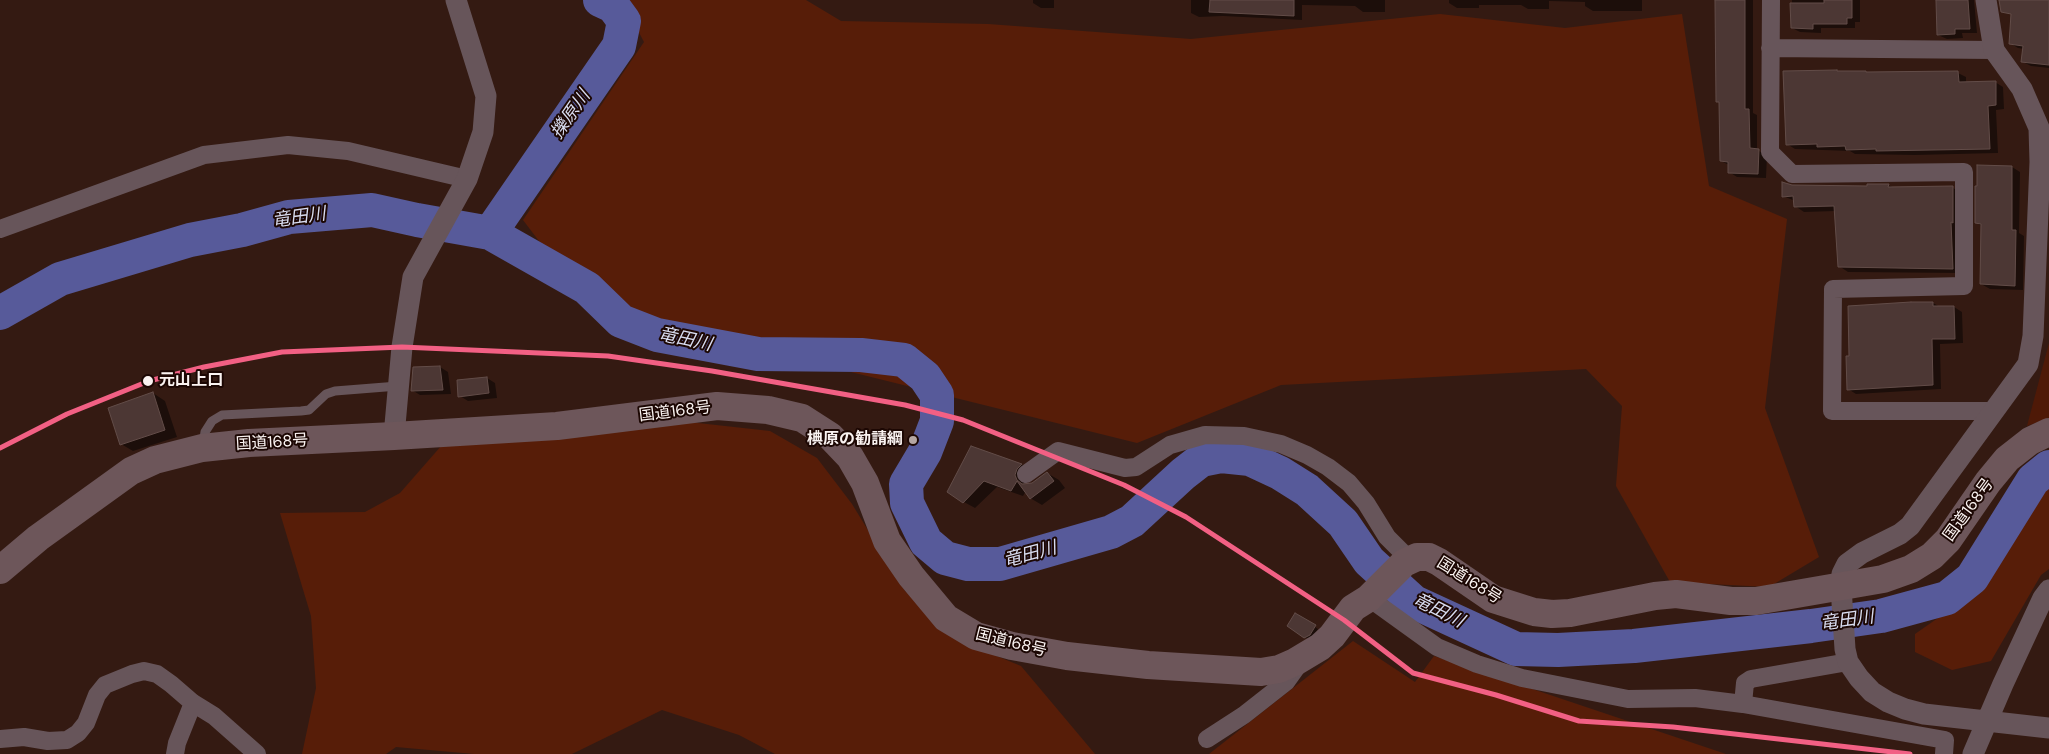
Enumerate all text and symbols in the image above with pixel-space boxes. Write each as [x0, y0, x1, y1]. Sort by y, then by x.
water label: 擽原川 [547, 87, 595, 143]
water label: 竜田川 [271, 204, 327, 232]
water label: 竜田川 [656, 324, 714, 356]
place label: 元山上口 [159, 371, 223, 391]
marker: 元山上口 [141, 374, 155, 388]
street label: 国道168号 [638, 398, 712, 426]
place label: 椣原の勧請綱 [807, 430, 903, 450]
street label: 国道168号 [235, 432, 309, 454]
marker: 椣原の勧請綱 [907, 434, 919, 446]
street label: 国道168号 [1940, 475, 1998, 545]
water label: 竜田川 [1001, 538, 1059, 572]
street label: 国道168号 [1433, 554, 1505, 608]
water label: 竜田川 [1409, 589, 1467, 633]
water label: 竜田川 [1819, 607, 1875, 635]
street label: 国道168号 [973, 625, 1049, 661]

